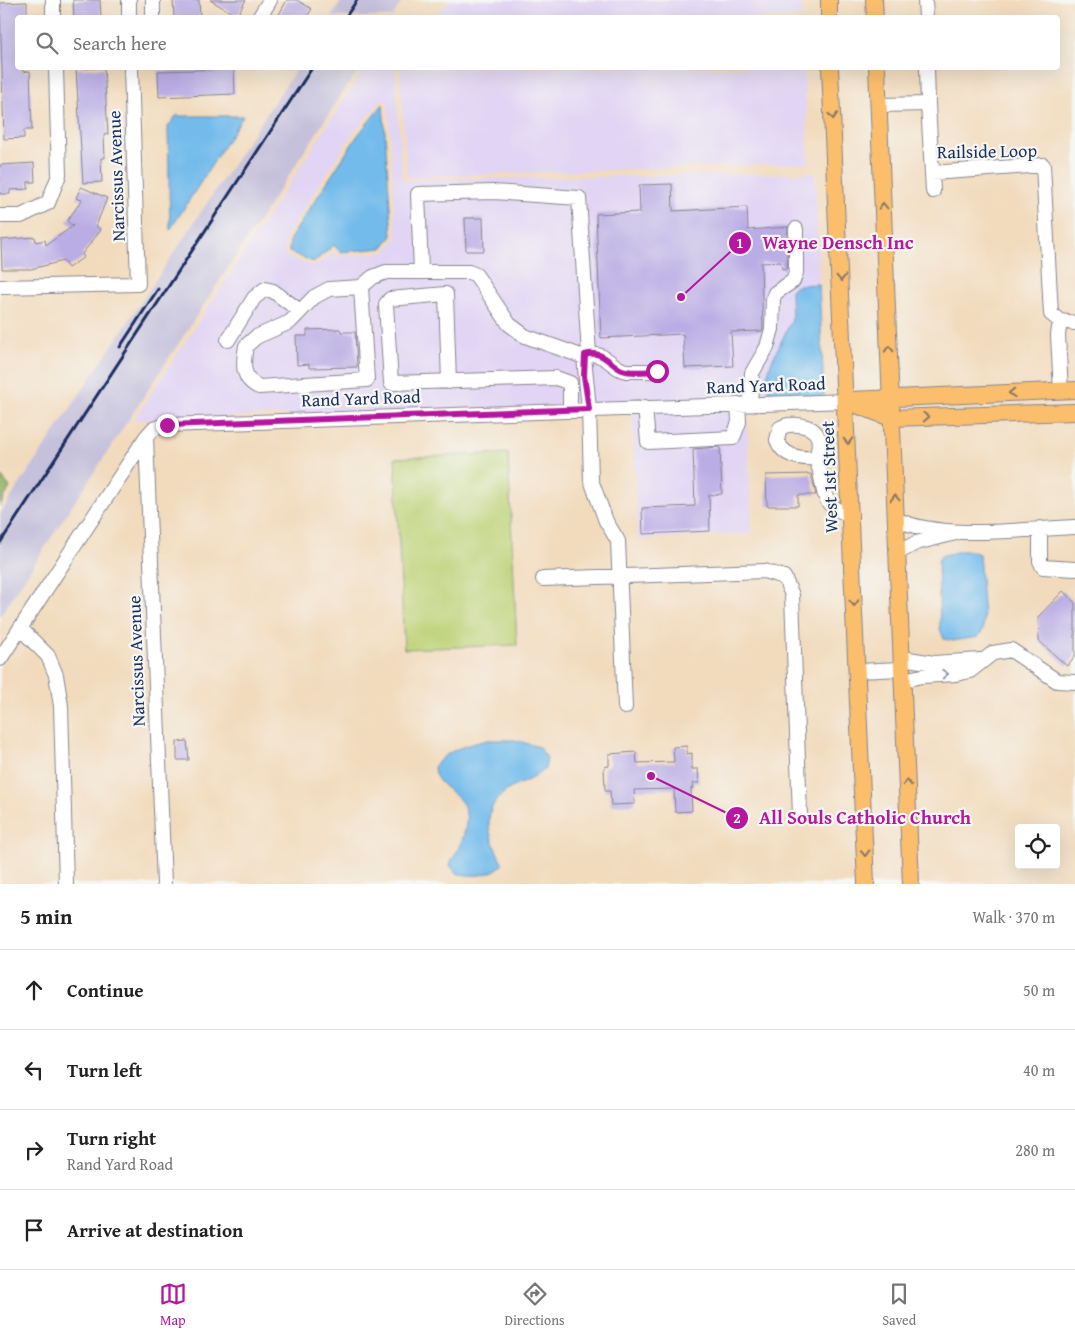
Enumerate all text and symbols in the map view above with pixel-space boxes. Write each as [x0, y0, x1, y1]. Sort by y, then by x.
search box [15, 15, 1060, 70]
icon: search [33, 29, 61, 57]
text: Search here [73, 29, 167, 57]
street label: Narcissus Avenue [100, 110, 132, 242]
one-way arrow [827, 112, 838, 120]
street label: Railside Loop [937, 137, 1038, 165]
one-way arrow [878, 202, 888, 210]
callout: Wayne Densch Inc [728, 226, 924, 260]
text: Wayne Densch Inc [762, 228, 914, 256]
text: 1 [736, 232, 744, 253]
one-way arrow [835, 275, 846, 283]
one-way arrow [883, 345, 894, 353]
route start [646, 360, 669, 383]
street label: Rand Yard Road [706, 369, 826, 401]
street label: Rand Yard Road [301, 382, 421, 414]
one-way arrow [1008, 388, 1016, 398]
one-way arrow [923, 412, 931, 422]
route end [156, 414, 179, 437]
street label: West 1st Street [814, 420, 844, 534]
one-way arrow [842, 437, 853, 445]
one-way arrow [889, 494, 900, 502]
street label: Narcissus Avenue [120, 595, 152, 727]
one-way arrow [849, 599, 860, 607]
one-way arrow [941, 669, 949, 680]
one-way arrow [902, 779, 912, 786]
callout: All Souls Catholic Church [724, 801, 981, 835]
text: All Souls Catholic Church [759, 803, 972, 831]
text: 2 [733, 807, 741, 828]
map controls [1015, 824, 1060, 869]
button: locate [1015, 824, 1060, 869]
one-way arrow [860, 850, 870, 857]
text: 5 min [20, 901, 72, 932]
text: Walk · 370 m [972, 905, 1055, 929]
icon: ahead [20, 976, 48, 1004]
text: Continue [67, 976, 144, 1004]
text: 50 m [1023, 978, 1055, 1002]
icon: left [20, 1056, 48, 1084]
text: Turn left [67, 1056, 142, 1084]
text: 40 m [1023, 1058, 1055, 1082]
text: Turn right [67, 1124, 156, 1152]
icon: right [20, 1136, 48, 1164]
text: 280 m [1015, 1138, 1055, 1162]
text: Rand Yard Road [67, 1152, 173, 1176]
icon: arrive [20, 1216, 48, 1244]
text: Arrive at destination [67, 1216, 243, 1244]
tab: Map [159, 1280, 187, 1330]
tab: Directions [504, 1280, 565, 1330]
tab: Saved [882, 1280, 916, 1330]

